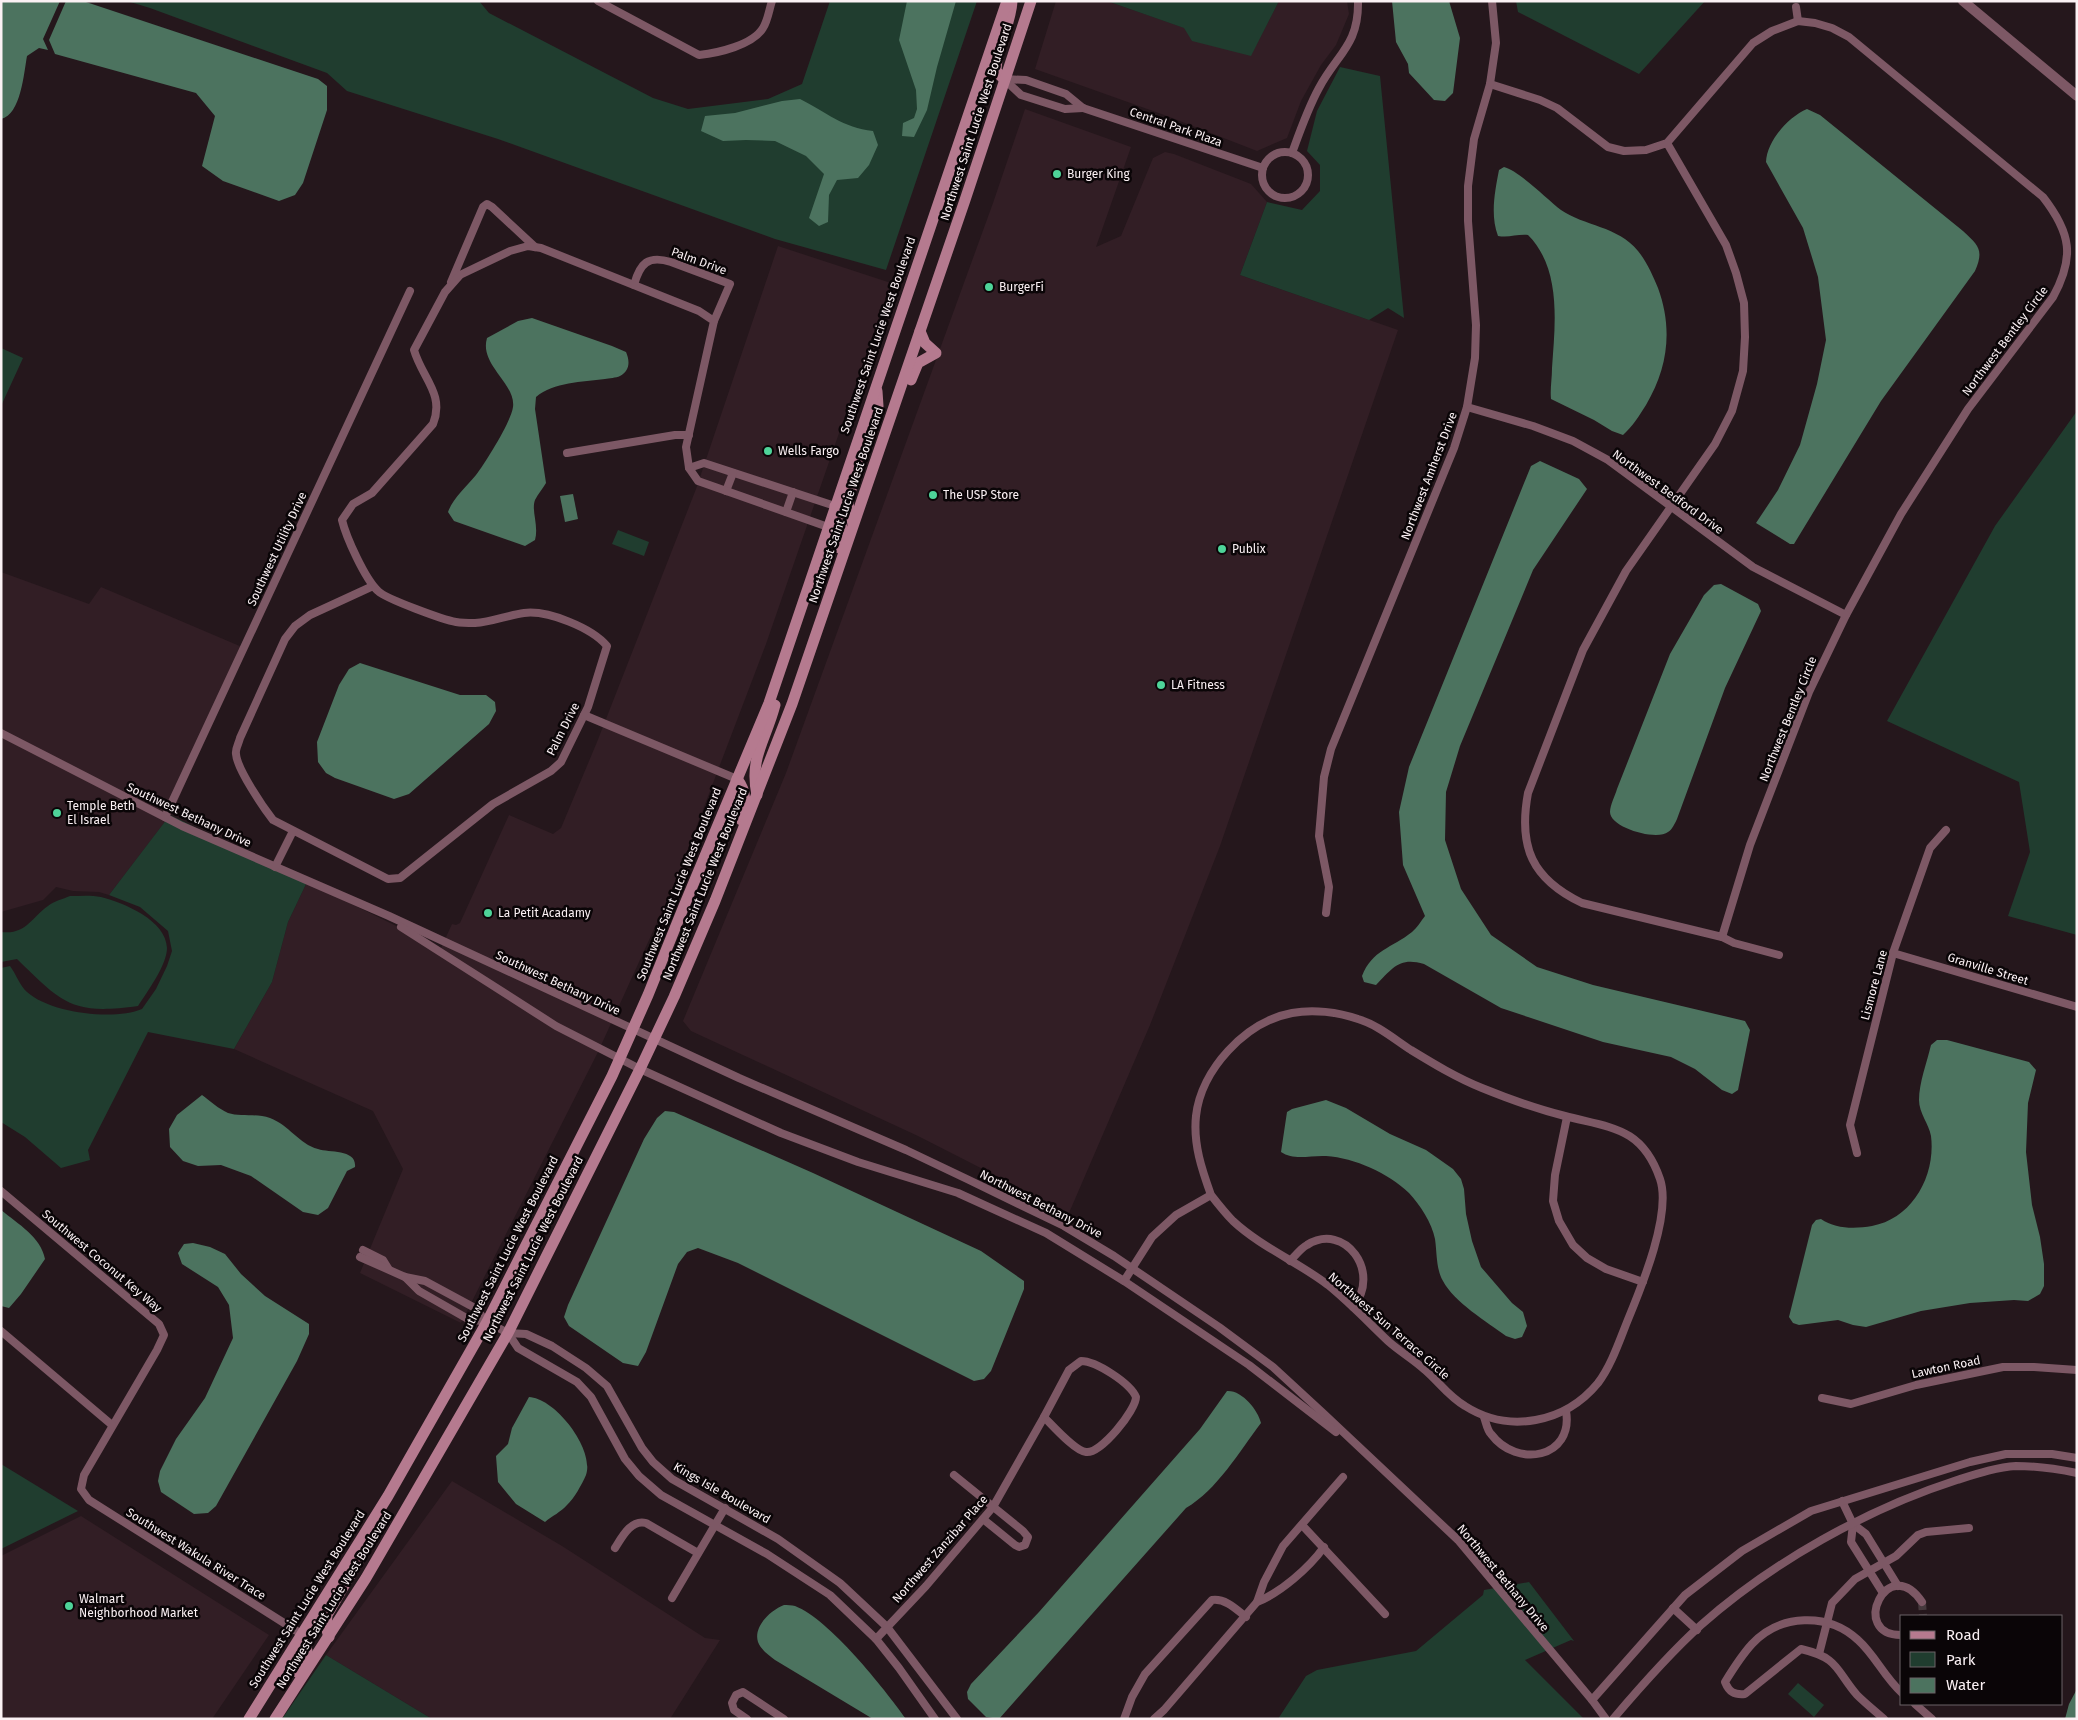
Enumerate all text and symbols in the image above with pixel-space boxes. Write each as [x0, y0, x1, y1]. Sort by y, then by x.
street label: Northwest Saint Lucie West Boulevard [937, 22, 1015, 222]
street label: Central Park Plaza [1128, 105, 1224, 149]
place label: Burger King [1067, 167, 1131, 181]
marker: Burger King [1051, 168, 1063, 180]
street label: Southwest Saint Lucie West Boulevard [838, 235, 918, 435]
street label: Palm Drive [669, 245, 729, 277]
place label: BurgerFi [999, 280, 1044, 294]
marker: BurgerFi [983, 281, 995, 293]
street label: Northwest Bentley Circle [1959, 283, 2051, 399]
street label: Northwest Saint Lucie West Boulevard [806, 405, 886, 605]
street label: Northwest Amherst Drive [1398, 410, 1460, 542]
place label: Wells Fargo [778, 444, 839, 458]
marker: Wells Fargo [762, 445, 774, 457]
street label: Northwest Bedford Drive [1610, 447, 1726, 537]
place label: The USP Store [943, 488, 1019, 502]
marker: The USP Store [927, 489, 939, 501]
street label: Southwest Utility Drive [244, 490, 310, 608]
place label: Publix [1232, 542, 1266, 556]
marker: Publix [1216, 543, 1228, 555]
street label: Northwest Bentley Circle [1756, 654, 1820, 784]
place label: LA Fitness [1171, 678, 1225, 692]
marker: LA Fitness [1155, 679, 1167, 691]
street label: Palm Drive [544, 700, 582, 758]
street label: Southwest Bethany Drive [124, 780, 254, 850]
street label: Southwest Saint Lucie West Boulevard [634, 785, 724, 983]
street label: Northwest Saint Lucie West Boulevard [660, 786, 750, 982]
place label: Temple Beth El Israel [67, 799, 135, 827]
marker: Temple Beth El Israel [51, 807, 63, 819]
place label: La Petit Acadamy [498, 906, 591, 920]
marker: La Petit Acadamy [482, 907, 494, 919]
street label: Southwest Bethany Drive [493, 948, 623, 1018]
street label: Lismore Lane [1858, 948, 1890, 1022]
street label: Granville Street [1946, 950, 2031, 988]
street label: Southwest Saint Lucie West Boulevard [455, 1154, 561, 1344]
street label: Northwest Saint Lucie West Boulevard [480, 1154, 586, 1344]
street label: Northwest Bethany Drive [978, 1167, 1104, 1241]
street label: Southwest Coconut Key Way [39, 1207, 165, 1315]
street label: Northwest Sun Terrace Circle [1326, 1270, 1452, 1382]
street label: Lawton Road [1910, 1353, 1982, 1381]
street label: Kings Isle Boulevard [671, 1460, 773, 1526]
street label: Northwest Zanzibar Place [889, 1492, 991, 1606]
street label: Southwest Wakula River Trace [124, 1505, 268, 1603]
street label: Southwest Saint Lucie West Boulevard [246, 1507, 368, 1691]
street label: Northwest Saint Lucie West Boulevard [273, 1509, 395, 1691]
street label: Northwest Bethany Drive [1454, 1522, 1552, 1634]
place label: Walmart Neighborhood Market [79, 1592, 199, 1620]
marker: Walmart Neighborhood Market [63, 1600, 75, 1612]
legend [1900, 1615, 2063, 1705]
text: Road [1946, 1626, 1981, 1644]
text: Park [1946, 1651, 1976, 1669]
text: Water [1946, 1676, 1985, 1694]

